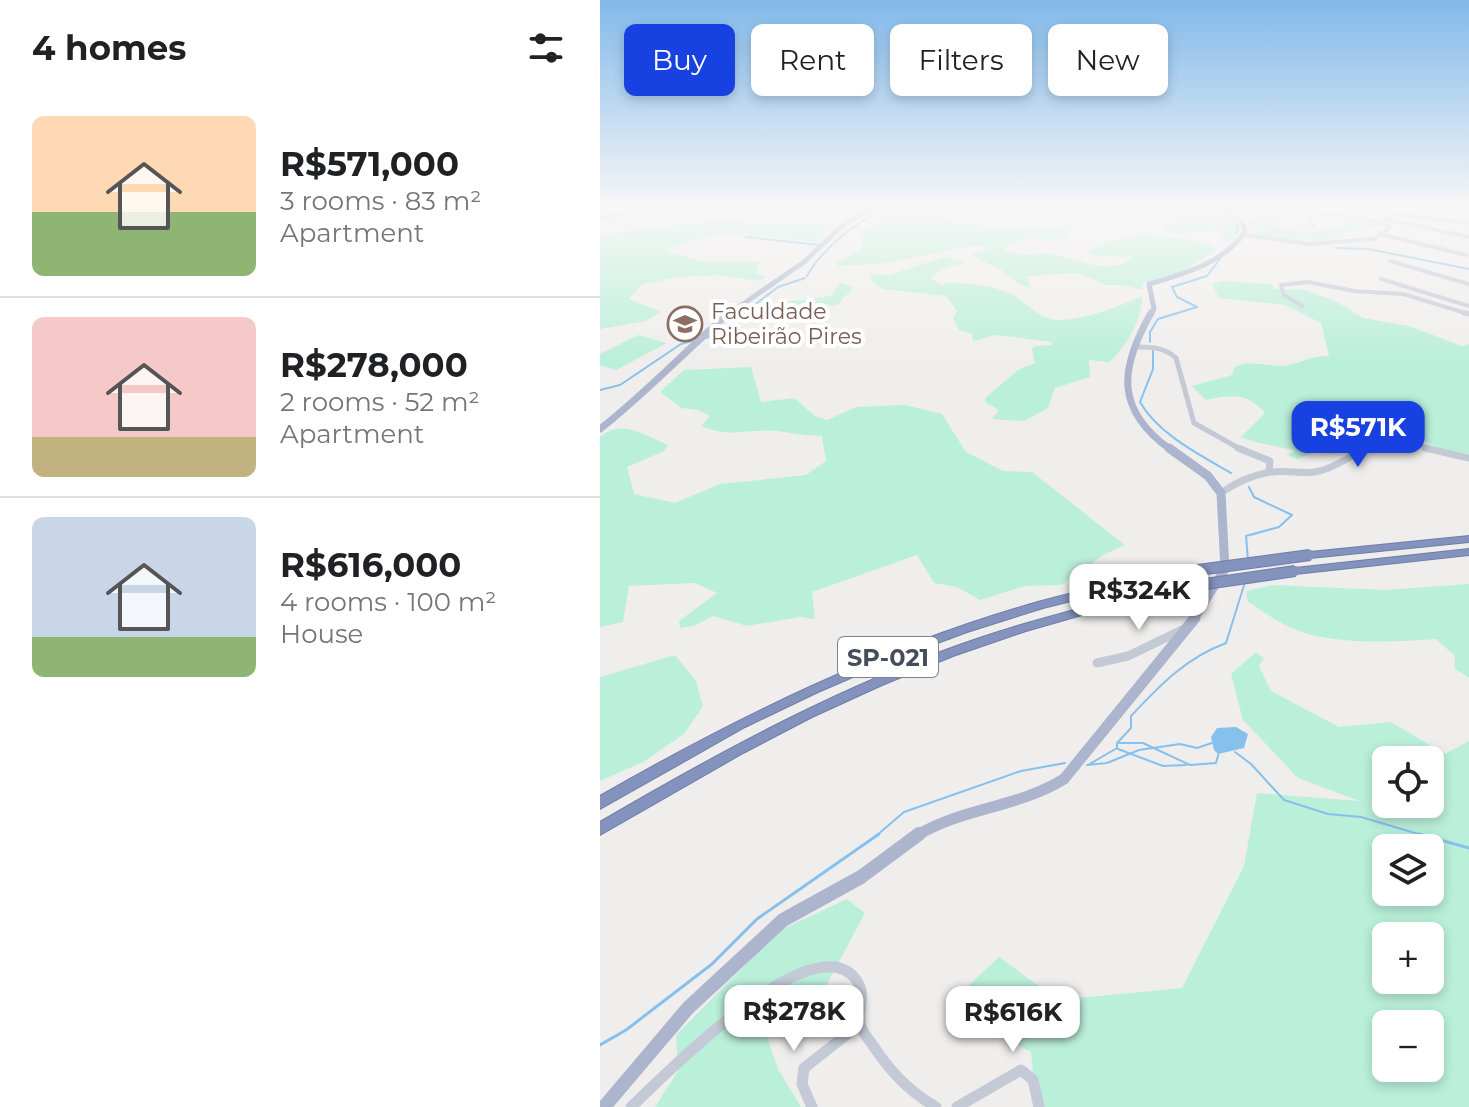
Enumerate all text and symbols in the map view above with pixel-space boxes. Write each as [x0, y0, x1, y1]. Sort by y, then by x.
chip: Buy [624, 24, 735, 96]
chip: Rent [751, 24, 874, 96]
chip: Filters [890, 24, 1032, 96]
chip: New [1048, 24, 1168, 96]
icon: filters [524, 26, 568, 70]
text: 4 homes [32, 27, 186, 69]
text: R$571,000 [280, 143, 459, 185]
icon: home [96, 148, 192, 244]
text: 3 rooms · 83 m² [280, 185, 481, 217]
text: Apartment [280, 217, 424, 249]
place label: Faculdade Ribeirão Pires [711, 298, 862, 350]
school or university icon: Faculdade Ribeirão Pires [666, 305, 704, 343]
text: R$278,000 [280, 344, 468, 386]
icon: home [96, 349, 192, 445]
text: 2 rooms · 52 m² [280, 386, 480, 418]
pin: R$571K [1293, 401, 1423, 469]
text: R$571K [1310, 411, 1406, 443]
text: Apartment [280, 418, 424, 450]
text: R$616,000 [280, 544, 461, 586]
icon: home [96, 549, 192, 645]
pin: R$324K [1074, 564, 1204, 632]
text: R$324K [1087, 574, 1191, 606]
text: 4 rooms · 100 m² [280, 586, 497, 618]
text: House [280, 618, 363, 650]
road number: SP-021 [838, 637, 938, 677]
map controls [1372, 746, 1444, 1082]
button: locate [1372, 746, 1444, 818]
button: layers [1372, 834, 1444, 906]
button: + [1372, 922, 1444, 994]
pin: R$278K [729, 985, 859, 1053]
pin: R$616K [948, 986, 1078, 1054]
text: R$278K [742, 995, 846, 1027]
text: R$616K [964, 996, 1062, 1028]
button: − [1372, 1010, 1444, 1082]

